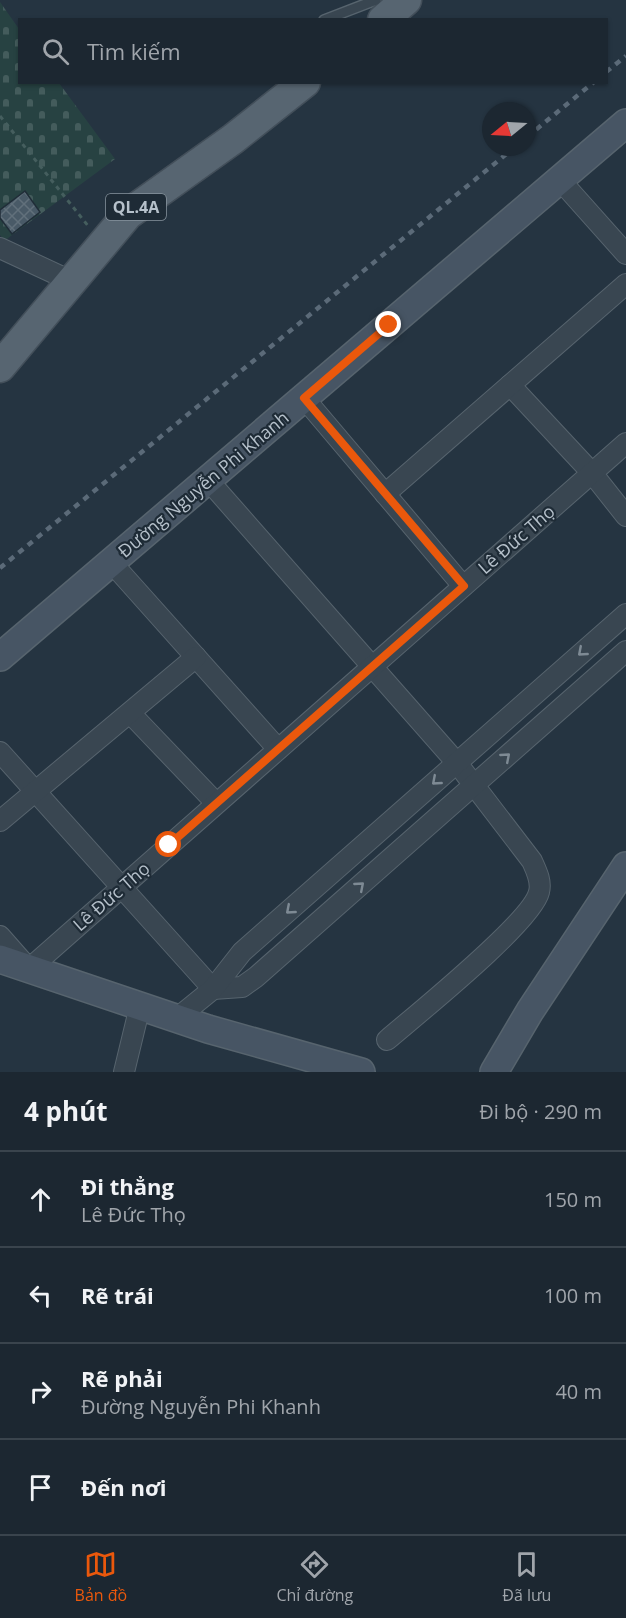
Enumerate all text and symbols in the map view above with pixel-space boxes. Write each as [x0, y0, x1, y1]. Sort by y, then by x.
search box [18, 18, 608, 84]
icon: search [39, 35, 72, 68]
text: Tìm kiếm [87, 36, 181, 66]
north arrow [482, 102, 536, 156]
road number: QL.4A [106, 194, 166, 220]
route end [375, 311, 401, 337]
street label: Đường Nguyễn Phi Khanh [113, 405, 293, 563]
street label: Lê Đức Thọ [473, 499, 559, 579]
one-way arrow [578, 645, 589, 656]
one-way arrow [499, 753, 510, 764]
one-way arrow [432, 774, 443, 785]
route start [155, 831, 181, 857]
street label: Lê Đức Thọ [68, 856, 154, 936]
one-way arrow [353, 882, 363, 893]
one-way arrow [286, 903, 297, 914]
text: 4 phút [24, 1093, 108, 1129]
text: Đi bộ · 290 m [479, 1098, 602, 1125]
text: Đi thẳng [81, 1171, 174, 1201]
icon: ahead [24, 1183, 57, 1216]
text: 150 m [544, 1186, 602, 1213]
text: Lê Đức Thọ [81, 1201, 186, 1228]
icon: left [24, 1279, 57, 1312]
text: Rẽ trái [81, 1280, 154, 1310]
text: 100 m [544, 1282, 602, 1309]
text: Rẽ phải [81, 1363, 163, 1393]
icon: right [24, 1375, 57, 1408]
text: 40 m [555, 1378, 602, 1405]
text: Đường Nguyễn Phi Khanh [81, 1393, 321, 1420]
icon: arrive [24, 1471, 57, 1504]
text: Đến nơi [81, 1472, 167, 1502]
tab: Bản đồ [75, 1548, 127, 1606]
tab: Chỉ đường [276, 1548, 353, 1606]
tab: Đã lưu [502, 1548, 551, 1606]

